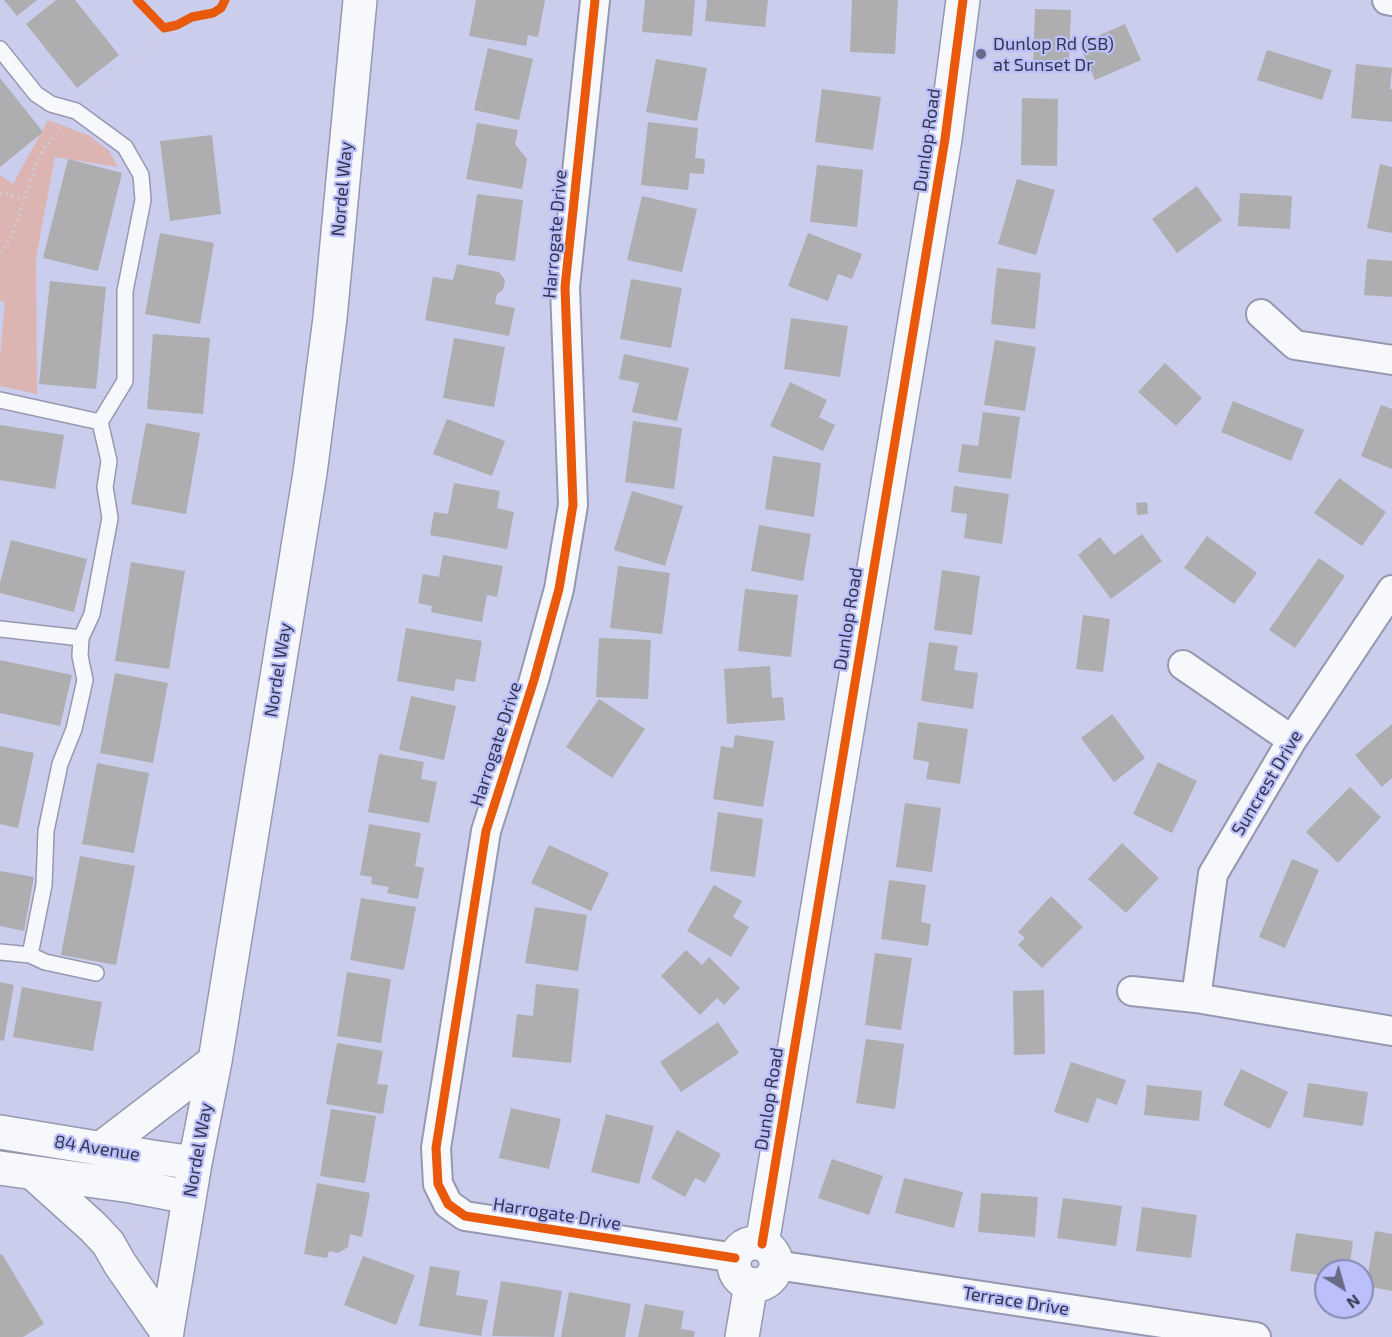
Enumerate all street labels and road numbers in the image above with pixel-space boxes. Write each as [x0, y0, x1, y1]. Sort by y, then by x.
street label: Dunlop Road [909, 87, 945, 193]
street label: Nordel Way [327, 140, 357, 238]
street label: Harrogate Drive [539, 169, 571, 299]
street label: Dunlop Road [829, 566, 867, 672]
street label: Nordel Way [260, 621, 296, 719]
street label: Harrogate Drive [466, 679, 526, 809]
street label: Suncrest Drive [1227, 726, 1307, 840]
street label: Dunlop Road [750, 1046, 788, 1152]
street label: Nordel Way [179, 1101, 217, 1199]
street label: 84 Avenue [53, 1131, 141, 1165]
street label: Harrogate Drive [491, 1193, 623, 1235]
street label: Terrace Drive [961, 1282, 1071, 1320]

